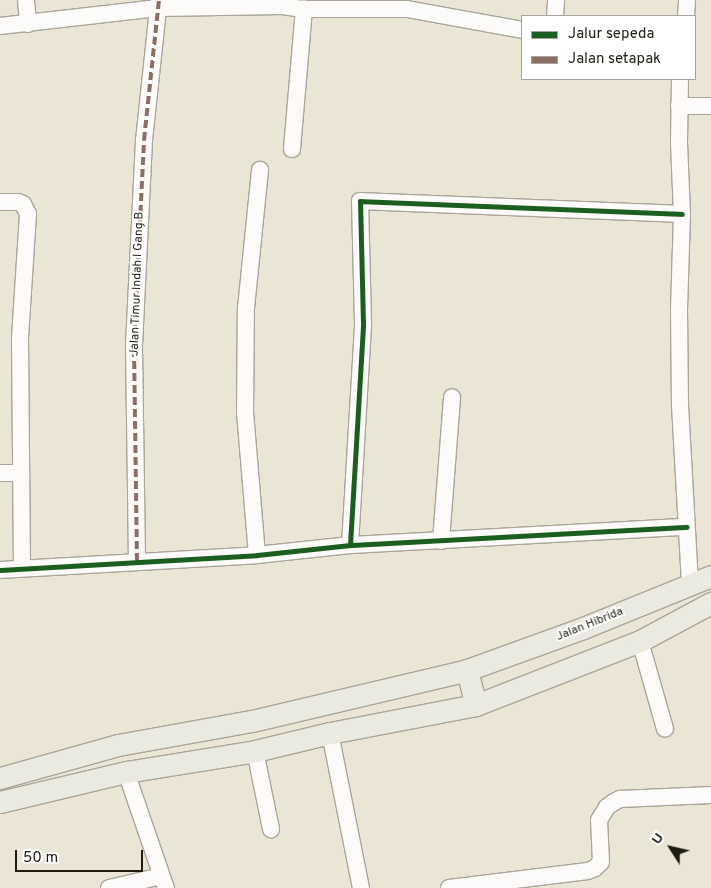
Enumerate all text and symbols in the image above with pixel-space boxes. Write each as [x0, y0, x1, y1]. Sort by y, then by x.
legend [521, 15, 696, 80]
text: Jalur sepeda [568, 25, 654, 44]
text: Jalan setapak [568, 50, 661, 69]
street label: Jalan Timur Indah I Gang B [128, 211, 148, 357]
street label: Jalan Hibrida [554, 605, 626, 645]
north arrow [646, 823, 696, 873]
text: U [648, 830, 668, 848]
scale bar [18, 840, 145, 872]
text: 50 m [23, 849, 58, 868]

